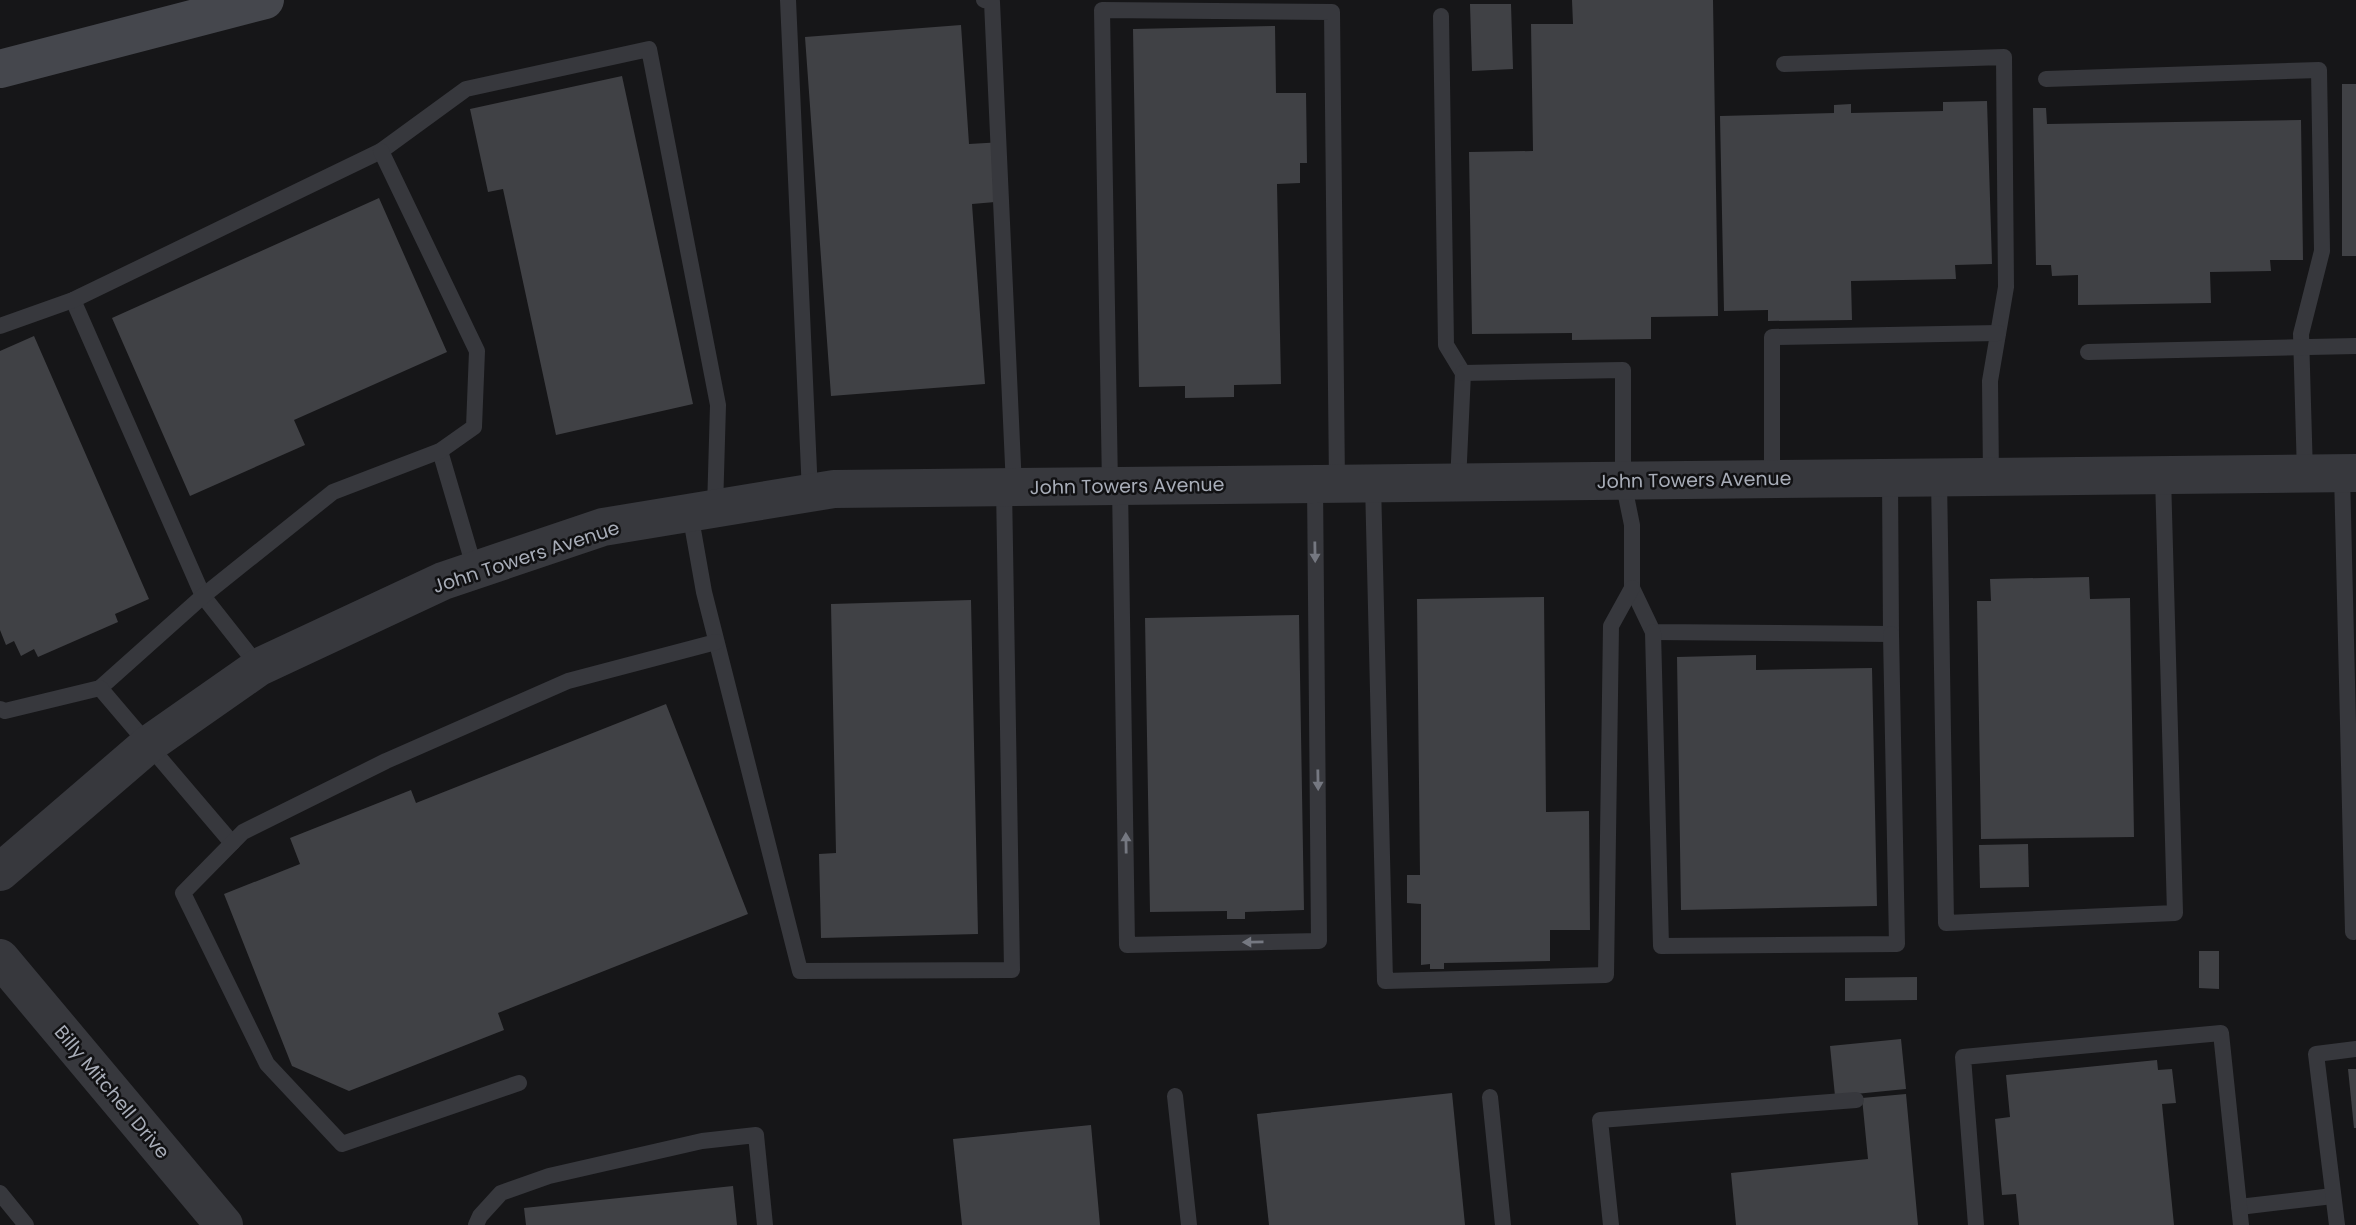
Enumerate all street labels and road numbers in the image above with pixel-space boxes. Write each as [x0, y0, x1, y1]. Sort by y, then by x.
street label: John Towers Avenue [1596, 465, 1792, 495]
street label: John Towers Avenue [1029, 471, 1225, 501]
street label: John Towers Avenue [429, 514, 623, 600]
street label: Billy Mitchell Drive [48, 1019, 176, 1165]

